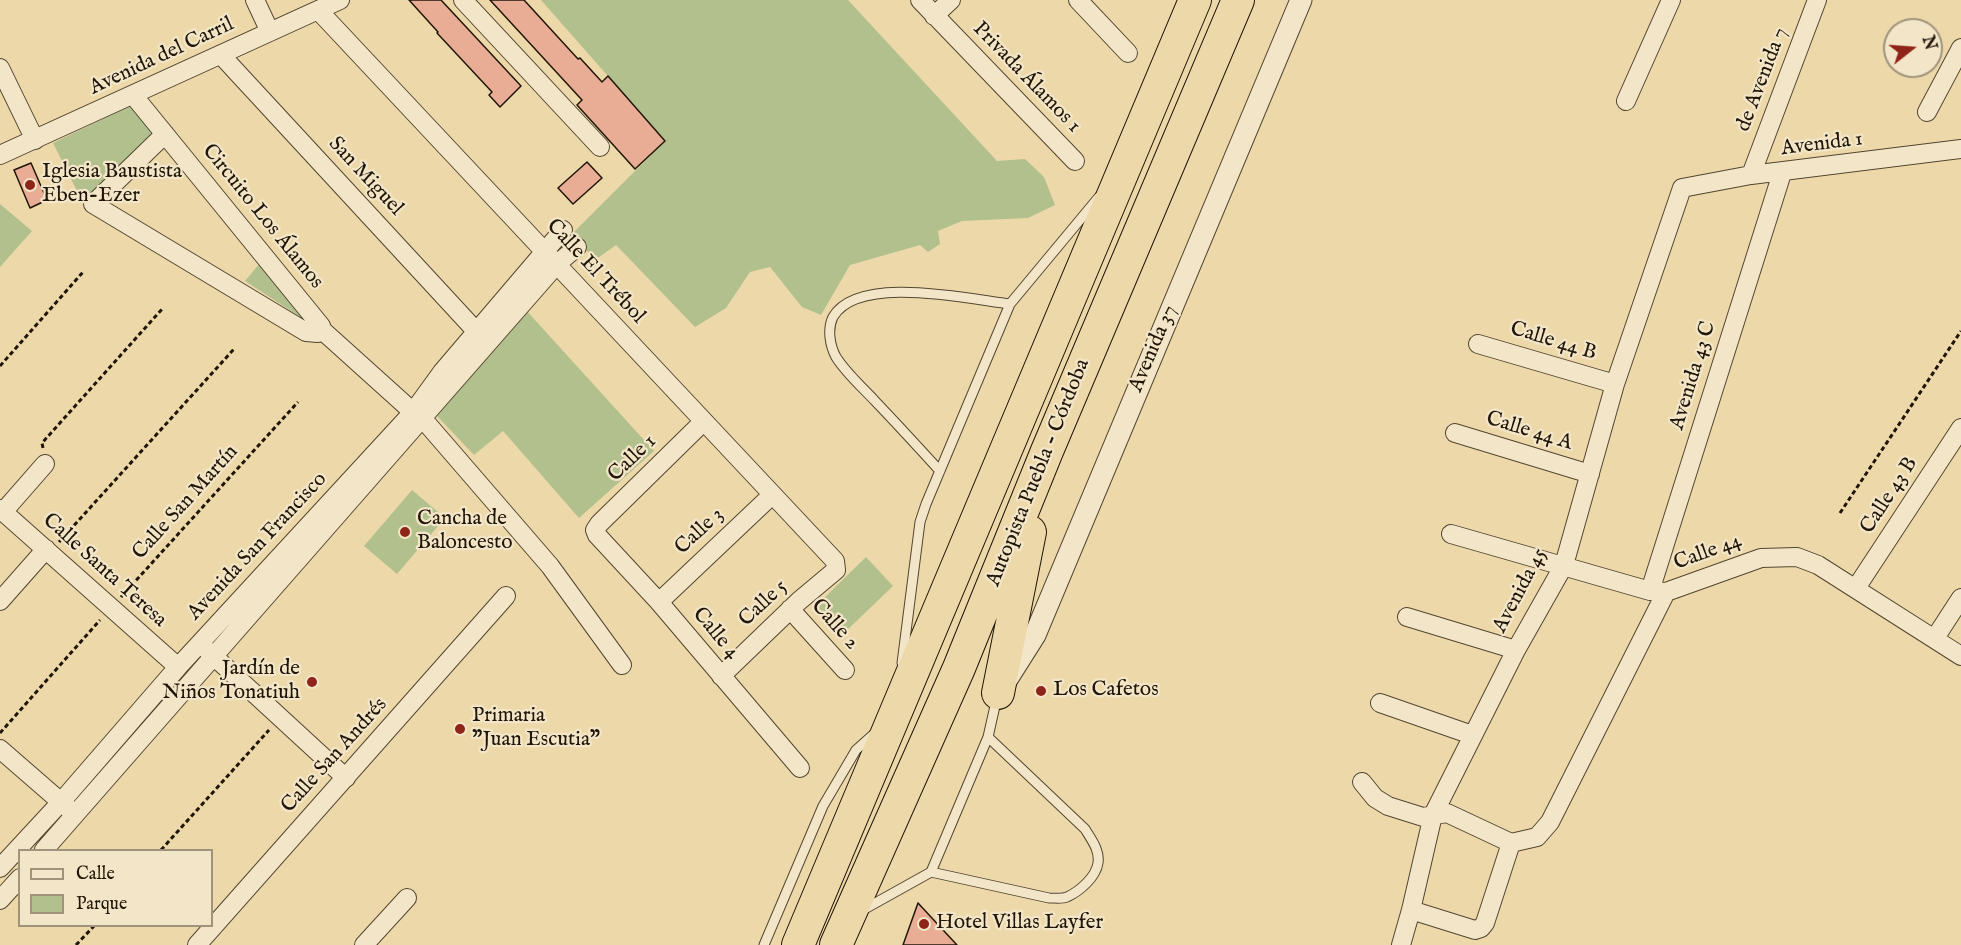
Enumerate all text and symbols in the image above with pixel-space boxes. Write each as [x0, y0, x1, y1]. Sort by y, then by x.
street label: Avenida del Carril [86, 13, 238, 101]
street label: Privada Álamos 1 [967, 17, 1085, 139]
north arrow [1883, 18, 1943, 78]
street label: de Avenida 7 [1732, 24, 1794, 136]
text: N [1917, 34, 1940, 53]
street label: Avenida 1 [1780, 127, 1864, 163]
street label: San Miguel [322, 132, 408, 222]
street label: Circuito Los Álamos [196, 139, 328, 295]
place label: Iglesia Baustista Eben-Ezer [42, 160, 182, 210]
marker: Iglesia Baustista Eben-Ezer [23, 178, 37, 192]
street label: Calle El Trébol [540, 214, 650, 330]
street label: Avenida 37 [1124, 302, 1184, 396]
street label: Calle 44 B [1507, 317, 1599, 367]
street label: Avenida 43 C [1666, 319, 1722, 433]
street label: Autopista Puebla - Córdoba [982, 356, 1096, 590]
street label: Calle 44 A [1483, 407, 1575, 457]
street label: Calle 1 [604, 430, 662, 488]
street label: Calle San Martín [128, 440, 244, 566]
street label: Calle 43 B [1856, 453, 1924, 539]
street label: Avenida San Francisco [183, 468, 333, 626]
street label: Calle 3 [670, 503, 730, 561]
place label: Cancha de Baloncesto [417, 507, 513, 557]
street label: Calle Santa Teresa [37, 509, 171, 633]
marker: Cancha de Baloncesto [398, 525, 412, 539]
street label: Calle 44 [1671, 529, 1745, 577]
street label: Avenida 45 [1488, 544, 1554, 638]
street label: Calle 5 [734, 575, 794, 633]
street label: Calle 2 [805, 594, 863, 656]
street label: Calle 4 [686, 603, 744, 665]
place label: Jardín de Niños Tonatiuh [162, 657, 300, 707]
marker: Jardín de Niños Tonatiuh [305, 675, 319, 689]
place label: Los Cafetos [1053, 678, 1159, 704]
marker: Los Cafetos [1034, 684, 1048, 698]
street label: Calle San Andrés [277, 693, 393, 819]
place label: Primaria "Juan Escutia" [472, 704, 600, 754]
marker: Primaria "Juan Escutia" [453, 722, 467, 736]
legend [18, 849, 213, 927]
text: Calle [76, 863, 115, 886]
text: Parque [76, 893, 127, 916]
place label: Hotel Villas Layfer [936, 911, 1103, 937]
marker: Hotel Villas Layfer [917, 917, 931, 931]

